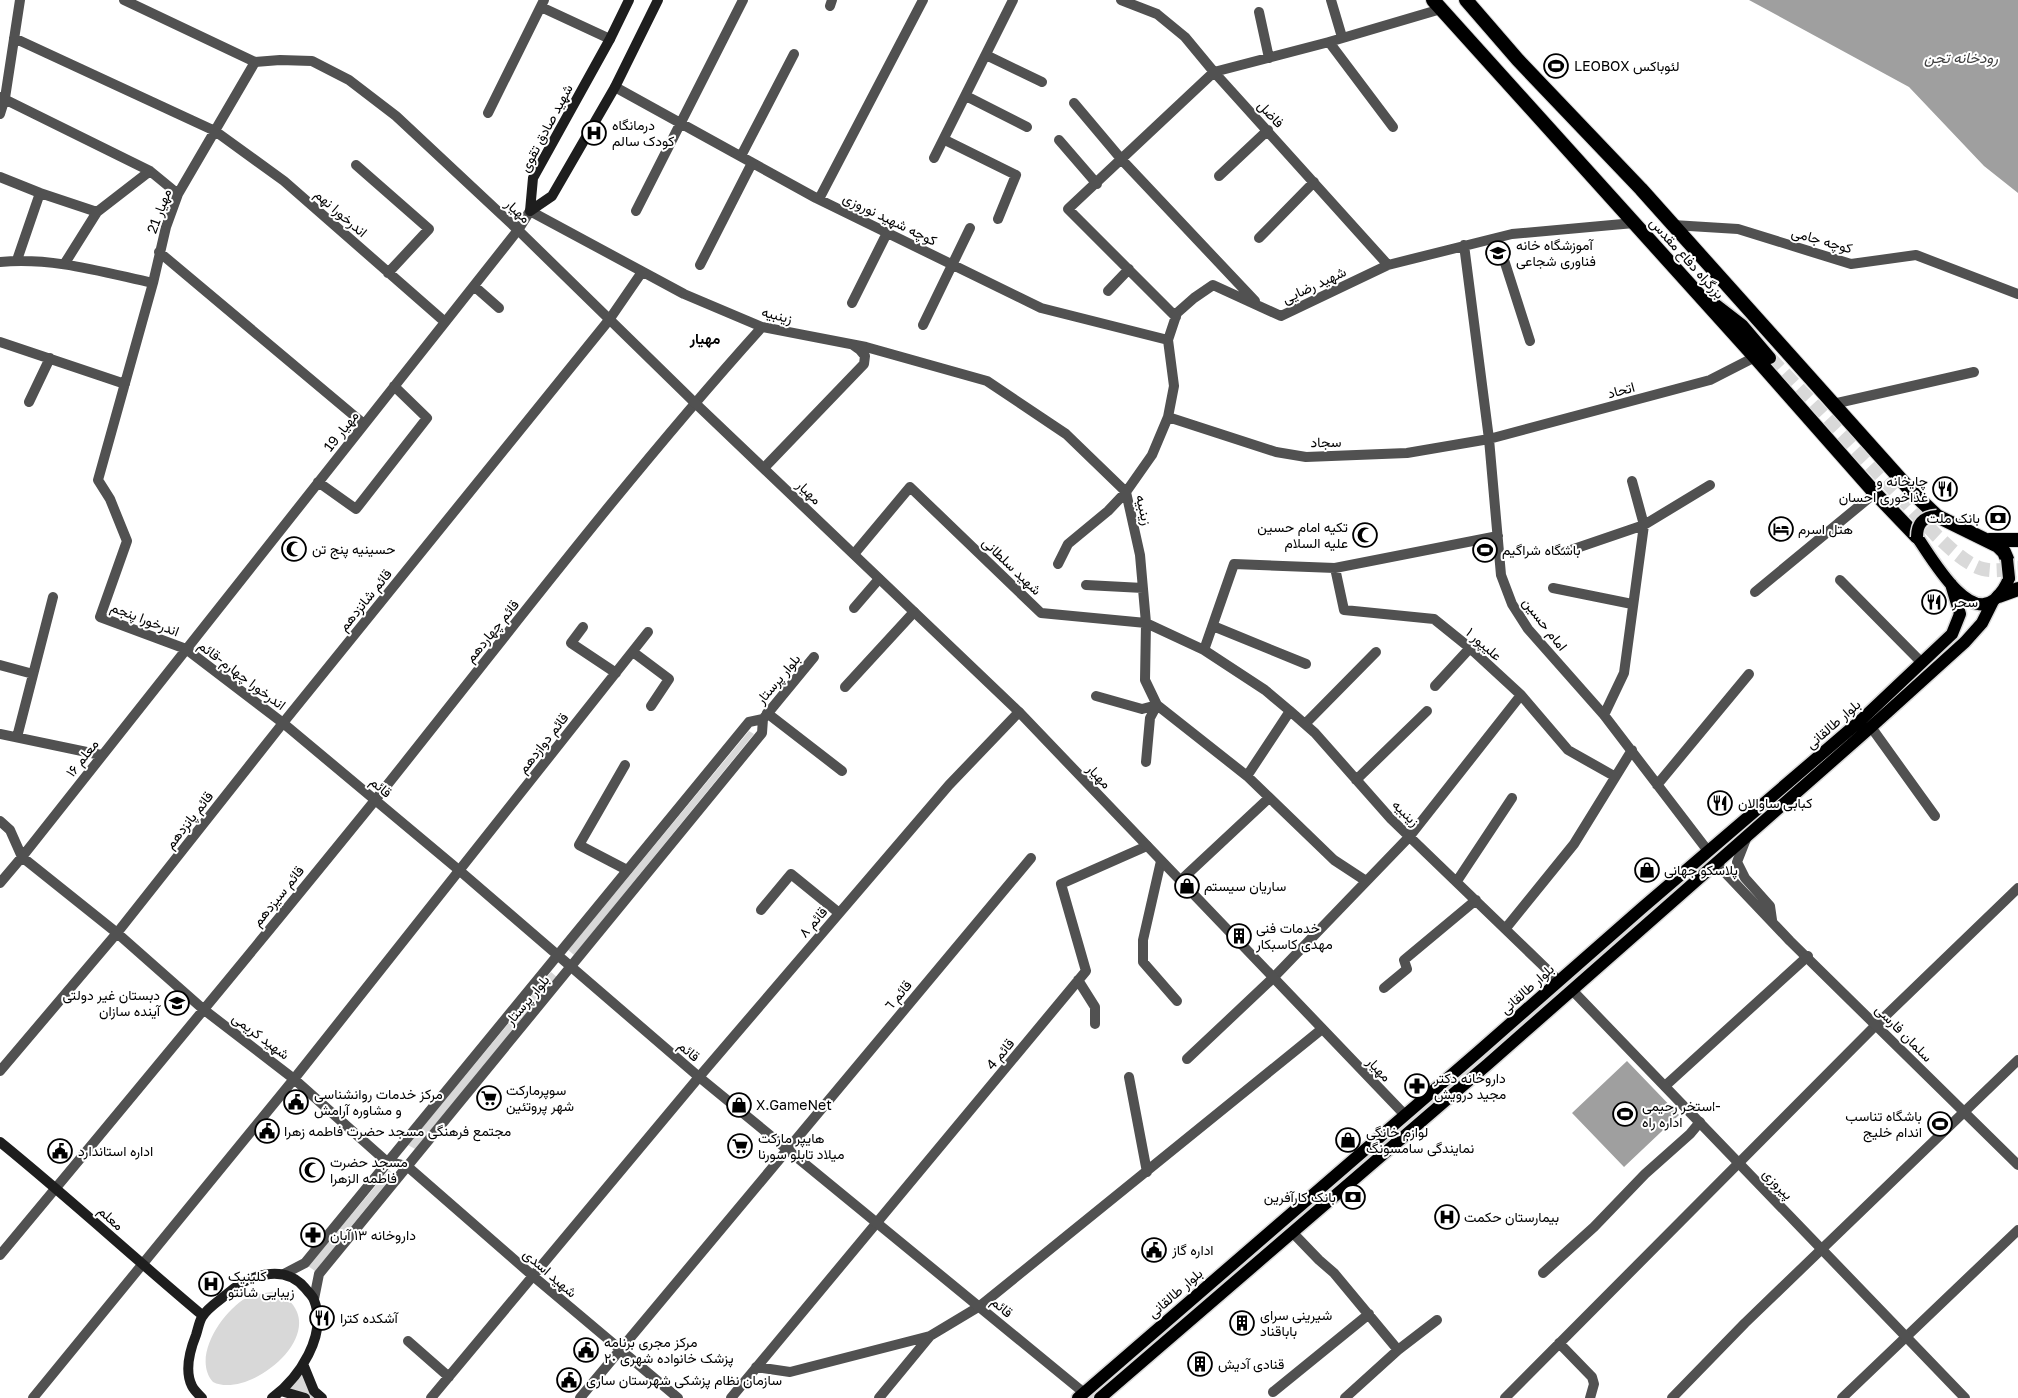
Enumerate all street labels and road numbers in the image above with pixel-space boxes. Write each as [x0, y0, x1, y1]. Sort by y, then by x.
street label: شهید صادق تقوی [515, 81, 577, 175]
street label: فاضل [1254, 96, 1288, 132]
street label: اندرخورا نهم [311, 185, 371, 241]
street label: مهیار 21 [143, 186, 175, 236]
street label: کوچه شهید نوروزی [840, 188, 940, 250]
street label: مهیار [501, 194, 534, 227]
street label: بزرگراه دفاع مقدس [1644, 214, 1728, 304]
street label: کوچه جامی [1789, 223, 1854, 258]
street label: شهید رضایی [1279, 262, 1349, 308]
street label: زینبیه [760, 303, 794, 328]
street label: اتحاد [1605, 378, 1636, 401]
street label: مهیار 19 [320, 407, 362, 455]
street label: سجاد [1310, 433, 1342, 451]
street label: مهیار [792, 475, 825, 508]
street label: زینبیه [1132, 493, 1156, 527]
street label: شهید سلطانی [979, 533, 1045, 599]
street label: قائم شانزدهم [334, 565, 396, 635]
street label: امام حسین [1518, 594, 1572, 654]
street label: قائم چهاردهم [461, 596, 524, 667]
street label: اندرخورا پنجم [108, 598, 182, 641]
street label: علیپور ۱ [1462, 624, 1506, 665]
street label: اندرخورا چهارم-قائم [194, 636, 289, 715]
street label: بلوار پرستار [751, 650, 805, 709]
street label: بلوار طالقانی [1802, 695, 1864, 753]
street label: قائم دوازدهم [514, 709, 572, 777]
street label: معلم ۱۶ [62, 735, 102, 781]
street label: مهیار [1082, 759, 1115, 792]
street label: قائم [366, 773, 396, 801]
street label: قائم پانزدهم [161, 788, 218, 853]
street label: زینبیه [1389, 796, 1424, 830]
street label: قائم سیزدهم [248, 862, 308, 930]
street label: قائم ٨ [795, 903, 831, 941]
street label: بلوار طالقانی [1496, 960, 1558, 1018]
street label: بلوار پرستار [500, 971, 554, 1030]
street label: قائم ٦ [880, 976, 916, 1014]
street label: سلمان فارسی [1871, 1000, 1937, 1066]
street label: شهید کریمی [229, 1009, 293, 1063]
street label: قائم 4 [982, 1035, 1018, 1073]
street label: قائم [674, 1037, 704, 1065]
street label: مهیار [1362, 1052, 1395, 1085]
street label: پیروزی [1758, 1165, 1797, 1204]
street label: معلم [94, 1202, 128, 1234]
street label: شهید اسدی [519, 1245, 581, 1301]
street label: بلوار طالقانی [1144, 1264, 1206, 1322]
street label: قائم [987, 1293, 1017, 1321]

